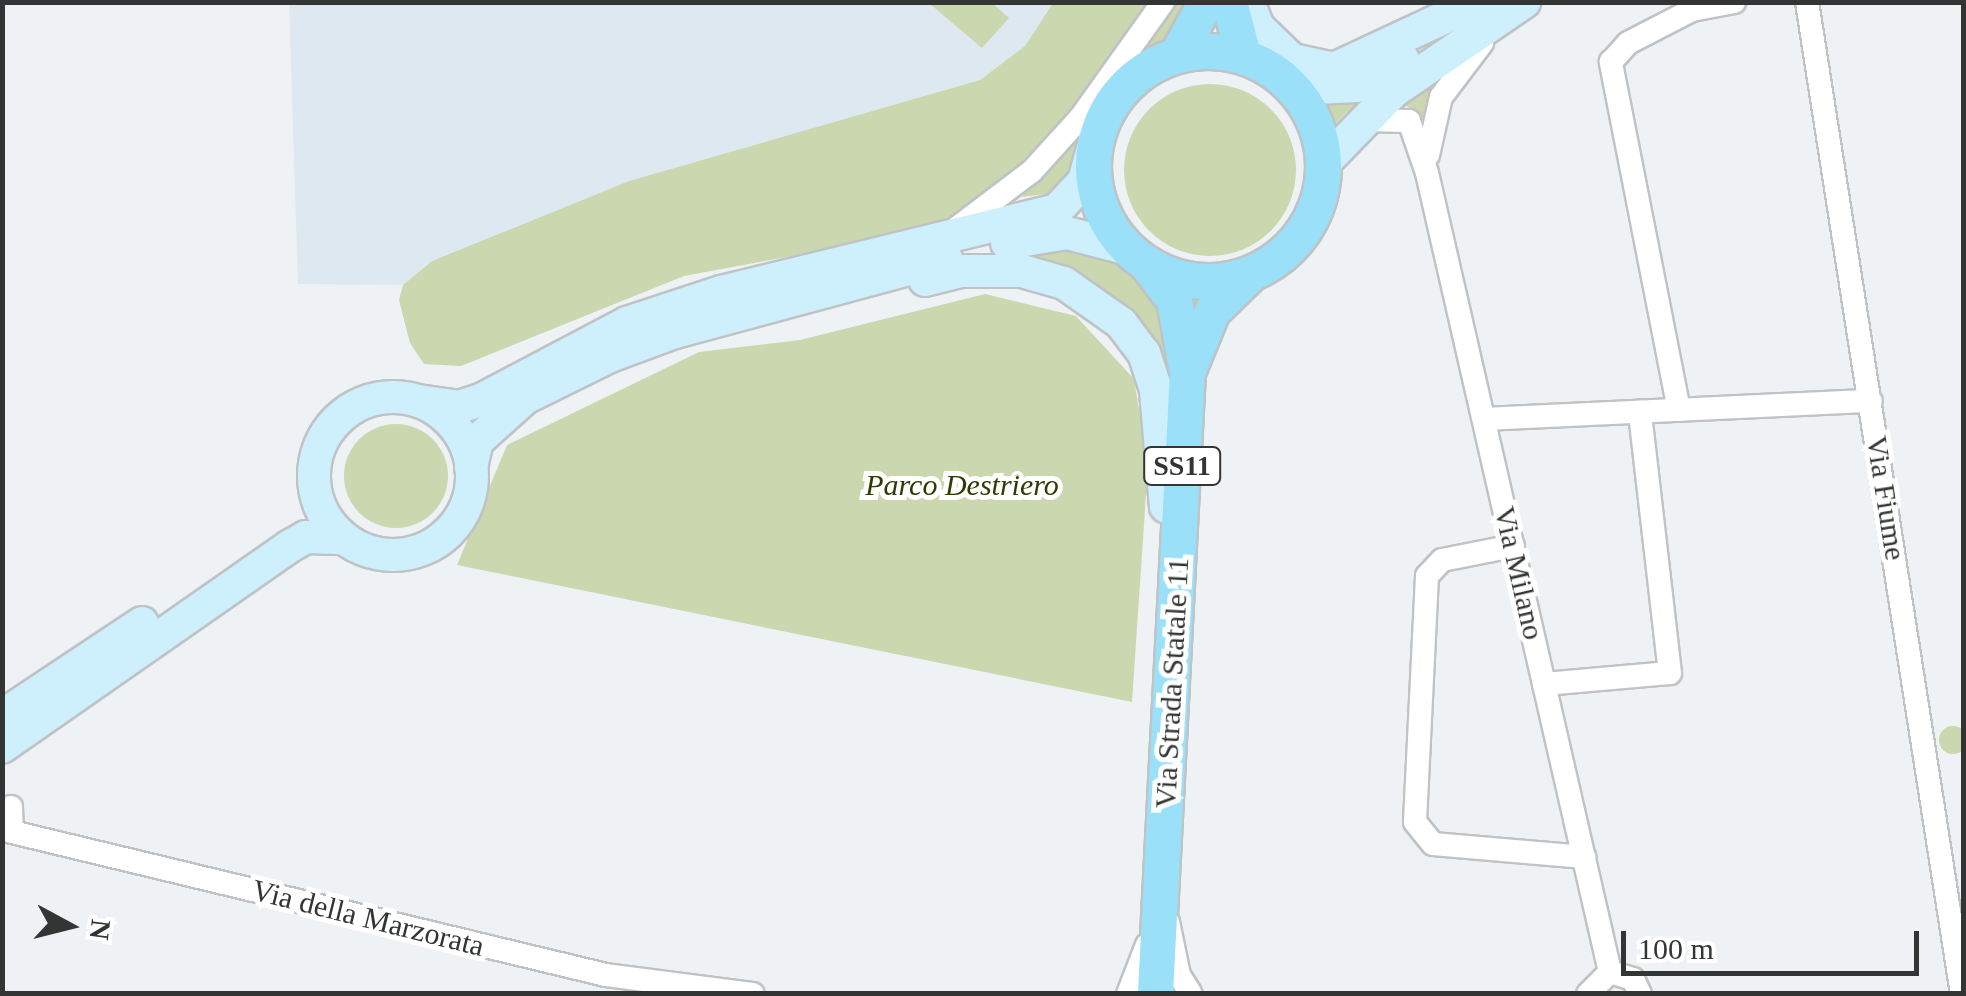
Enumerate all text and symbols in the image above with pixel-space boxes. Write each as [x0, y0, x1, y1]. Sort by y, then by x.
street label: Via Fiume [1858, 433, 1914, 563]
road number: SS11 [1142, 443, 1222, 489]
park label: Parco Destriero [865, 467, 1059, 503]
street label: Via Milano [1486, 503, 1552, 643]
street label: Via Strada Statale 11 [1147, 557, 1197, 809]
street label: Via della Marzorata [248, 872, 488, 964]
north arrow [20, 876, 120, 976]
scale bar [1626, 911, 1924, 973]
text: N [84, 918, 117, 942]
text: 100 m [1638, 932, 1714, 965]

